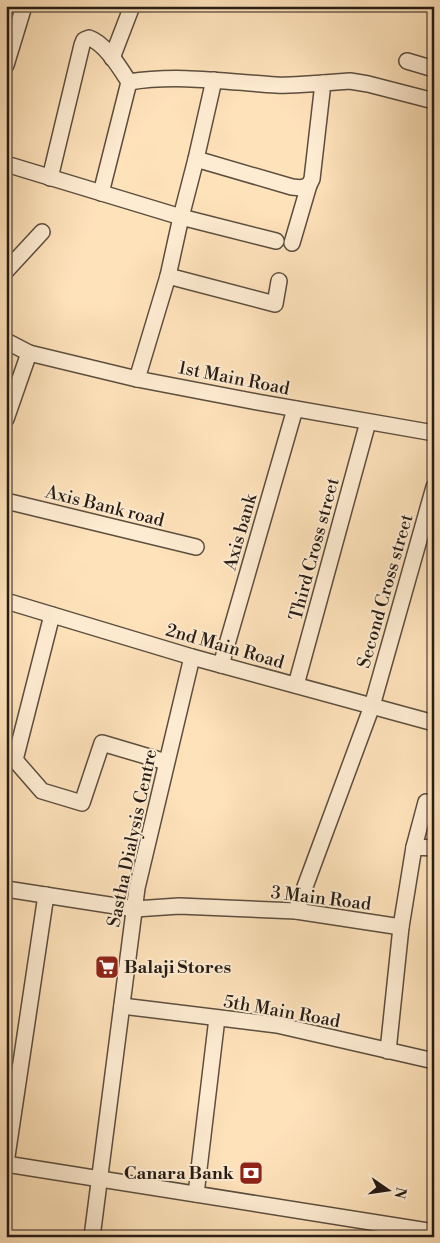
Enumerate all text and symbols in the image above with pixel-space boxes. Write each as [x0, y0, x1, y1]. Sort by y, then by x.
street label: 1st Main Road [176, 356, 292, 401]
street label: Third Cross street [284, 475, 345, 623]
street label: Axis Bank road [42, 480, 167, 533]
street label: Axis bank [218, 490, 263, 574]
street label: Second Cross street [352, 511, 419, 671]
street label: 2nd Main Road [163, 619, 287, 675]
street label: Sastha Dialysis Centre [102, 747, 163, 929]
street label: 3 Main Road [270, 881, 373, 916]
supermarket icon: Balaji Stores [94, 954, 120, 980]
place label: Balaji Stores [124, 956, 231, 979]
street label: 5th Main Road [222, 990, 343, 1033]
bank icon: Canara Bank [238, 1160, 264, 1186]
place label: Canara Bank [124, 1162, 235, 1185]
north arrow [362, 1166, 412, 1216]
text: N [390, 1185, 410, 1200]

